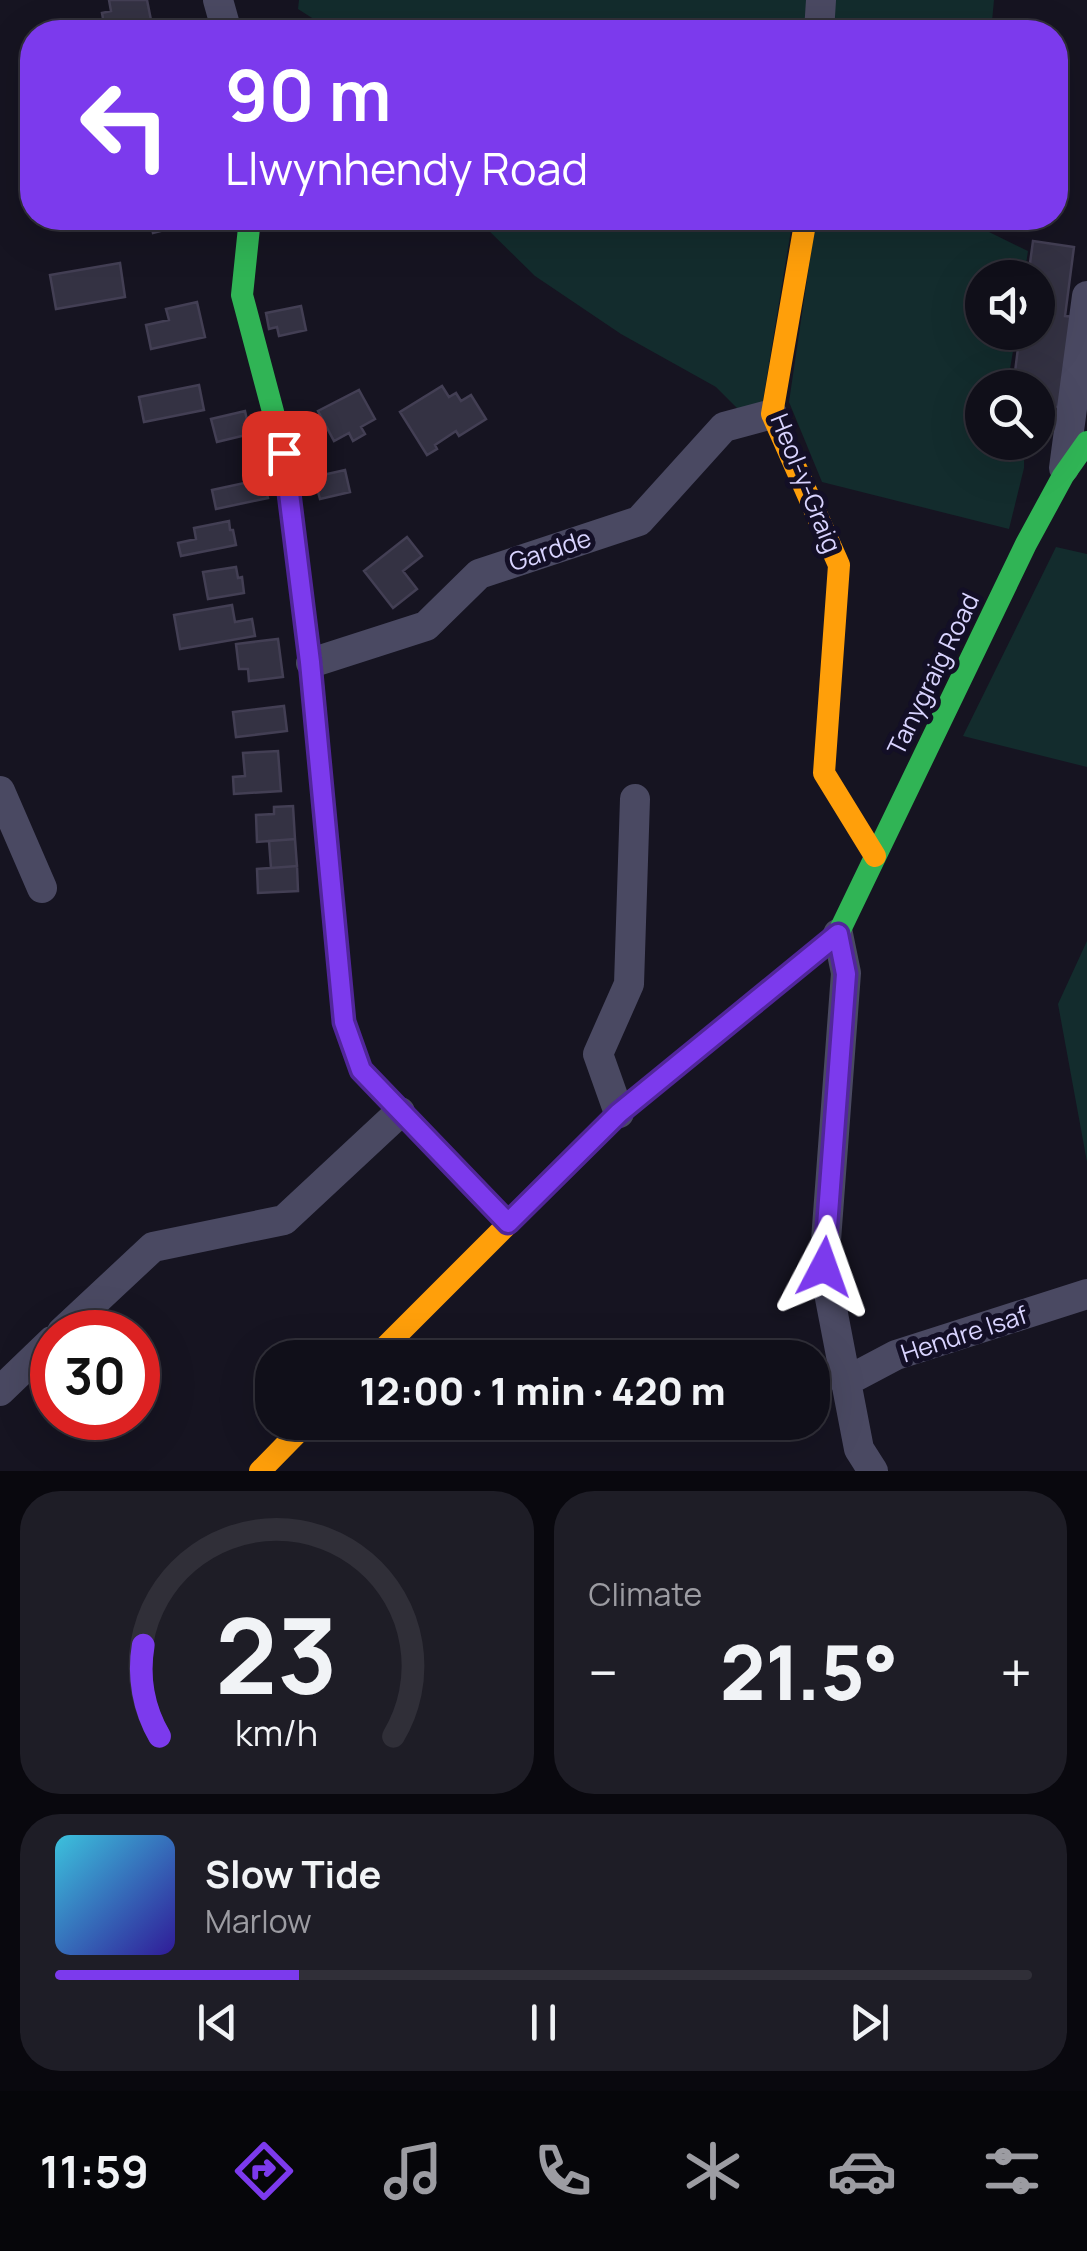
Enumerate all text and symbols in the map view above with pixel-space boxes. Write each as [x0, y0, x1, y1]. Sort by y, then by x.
text: 90 m [225, 46, 392, 142]
icon: left [60, 60, 190, 190]
text: Llwynhendy Road [225, 137, 588, 199]
map controls [965, 260, 1055, 460]
button: sound [965, 260, 1055, 350]
button: search [965, 370, 1055, 460]
street label: Heol-y-Graig [763, 408, 850, 558]
pin [242, 411, 327, 496]
icon: arrive [257, 426, 312, 481]
street label: Gardde [504, 520, 595, 579]
street label: Tanygraig Road [878, 587, 987, 761]
position arrow [772, 1215, 876, 1319]
street label: Hendre Isaf [896, 1297, 1032, 1370]
speed limit sign: 30 [30, 1310, 160, 1440]
text: 12:00 · 1 min · 420 m [359, 1364, 726, 1416]
text: Climate [589, 1572, 702, 1616]
text: 23 [216, 1583, 338, 1725]
text: 21.5° [720, 1620, 898, 1723]
text: − [589, 1634, 618, 1710]
text: + [1000, 1634, 1032, 1710]
text: km/h [235, 1708, 318, 1757]
text: Slow Tide [205, 1847, 382, 1899]
text: Marlow [205, 1899, 312, 1943]
icon: previous [190, 1995, 245, 2050]
icon: pause [516, 1995, 571, 2050]
icon: next [842, 1995, 897, 2050]
icon: directions [229, 2136, 299, 2206]
icon: music [378, 2136, 448, 2206]
icon: phone [528, 2136, 598, 2206]
icon: climate [678, 2136, 748, 2206]
icon: car [827, 2136, 897, 2206]
icon: filters [977, 2136, 1047, 2206]
text: 11:59 [40, 2140, 149, 2202]

